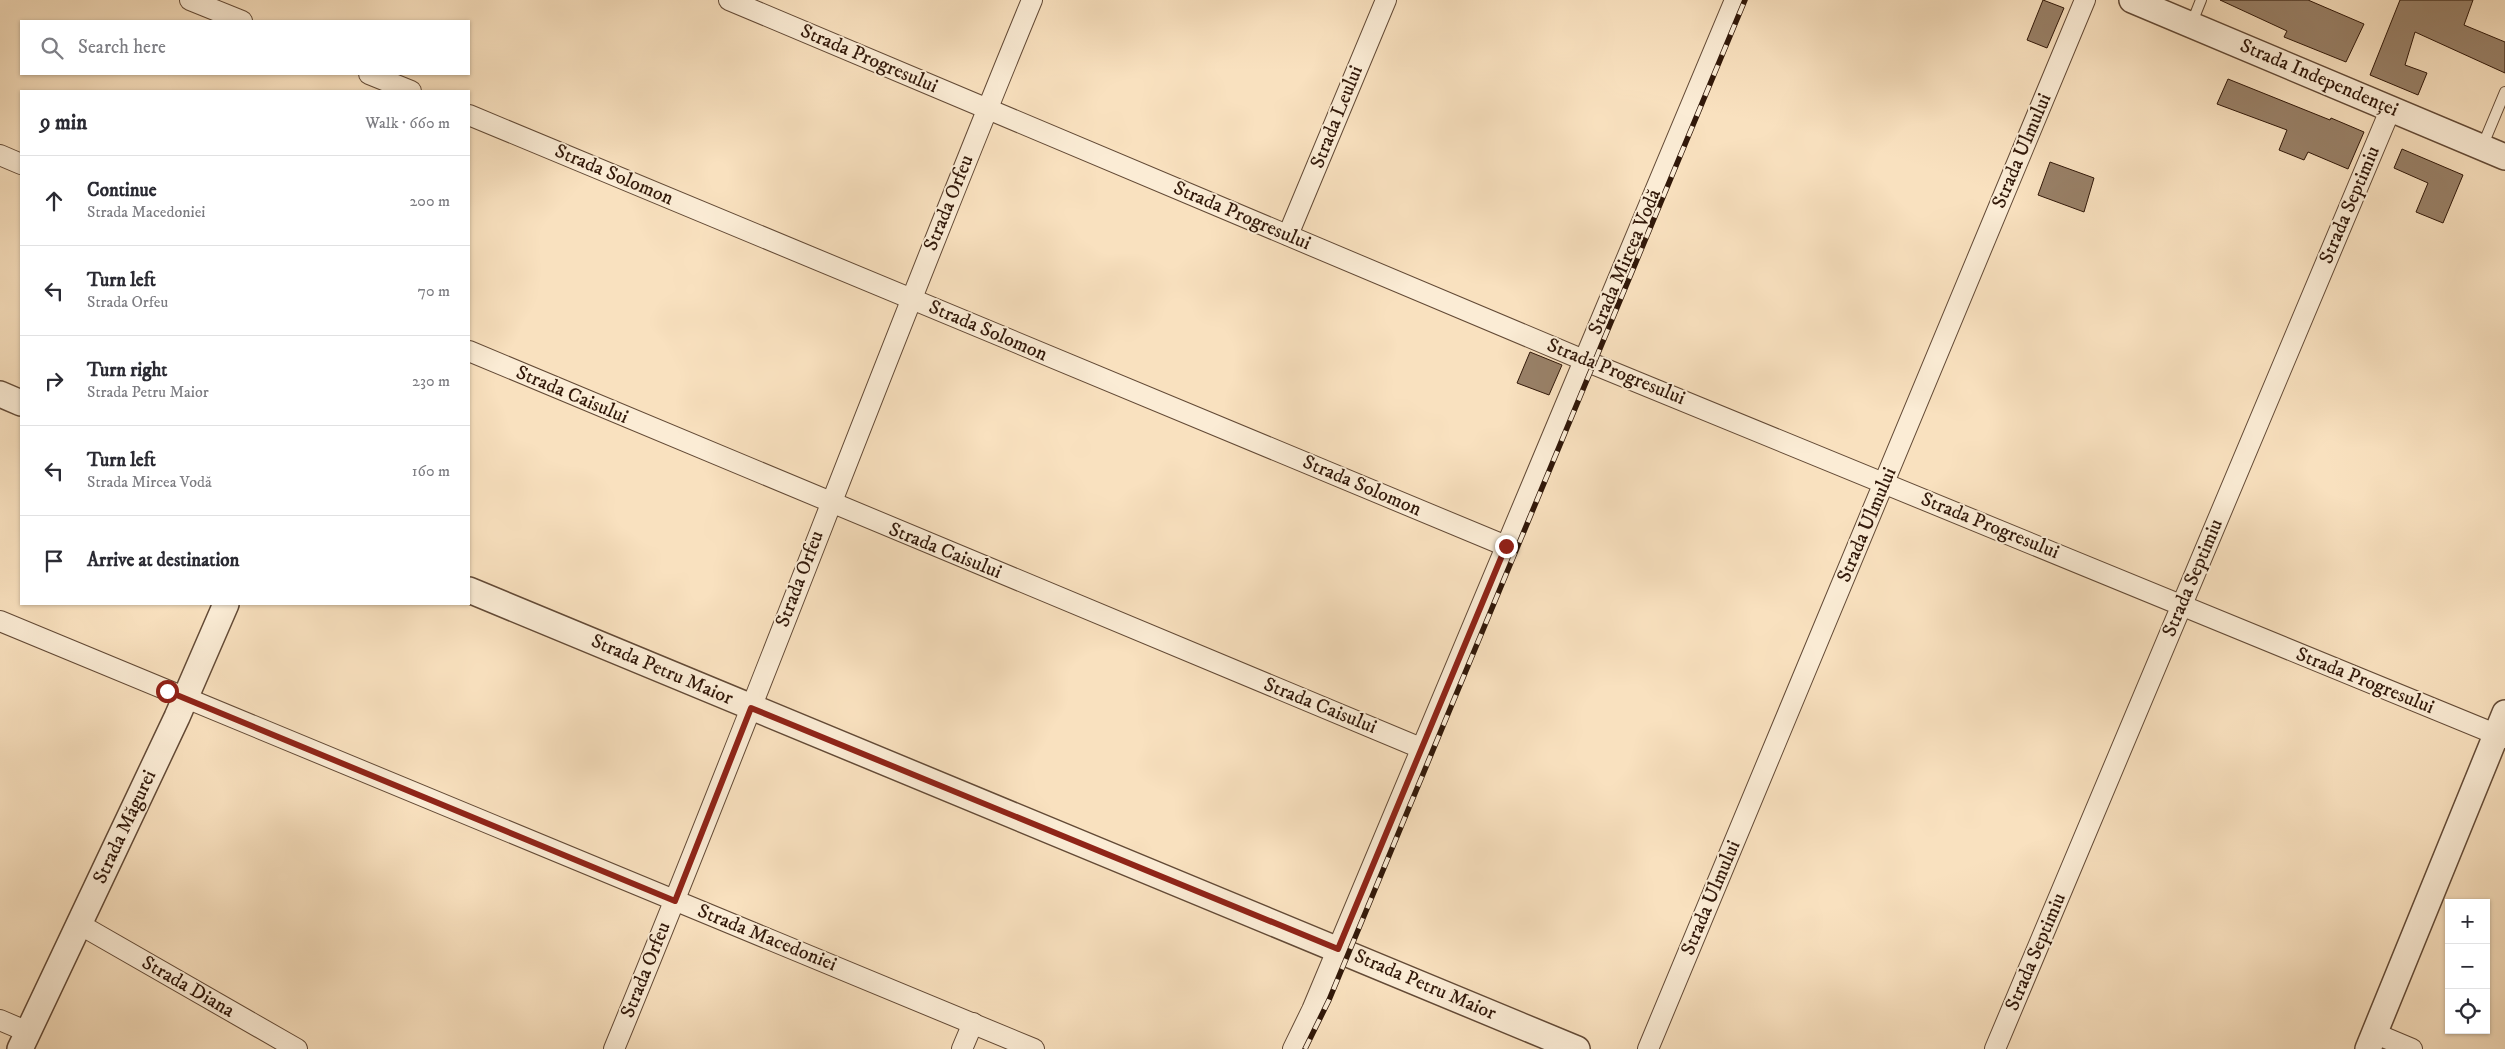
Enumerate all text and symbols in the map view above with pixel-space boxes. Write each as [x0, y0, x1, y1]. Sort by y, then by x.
street label: Strada Progresului [796, 19, 942, 99]
search box [20, 20, 470, 75]
street label: Strada Independenței [2236, 33, 2402, 123]
icon: search [38, 34, 66, 62]
text: Search here [78, 36, 166, 59]
street label: Strada Leului [1305, 62, 1369, 172]
street label: Strada Ulmului [1987, 90, 2057, 212]
text: 9 min [40, 110, 87, 136]
text: Walk · 660 m [365, 113, 450, 133]
street label: Strada Solomon [551, 139, 678, 211]
street label: Strada Septimiu [2314, 142, 2386, 268]
street label: Strada Orfeu [918, 151, 980, 255]
street label: Strada Progresului [1169, 176, 1315, 256]
text: Continue [87, 179, 157, 202]
street label: Strada Mircea Vodă [1583, 185, 1667, 339]
icon: ahead [40, 187, 68, 215]
text: 200 m [409, 191, 450, 211]
text: Strada Macedoniei [87, 202, 205, 222]
text: Turn left [87, 269, 156, 292]
icon: left [40, 277, 68, 305]
text: 70 m [418, 281, 450, 301]
text: Strada Orfeu [87, 292, 168, 312]
street label: Strada Solomon [925, 295, 1052, 367]
street label: Strada Progresului [1543, 333, 1689, 411]
text: Turn right [87, 359, 167, 382]
street label: Strada Caisului [512, 360, 632, 430]
icon: right [40, 367, 68, 395]
text: 230 m [412, 371, 450, 391]
text: Strada Petru Maior [87, 382, 209, 402]
text: Turn left [87, 449, 156, 472]
street label: Strada Solomon [1299, 450, 1426, 522]
icon: left [40, 457, 68, 485]
text: 160 m [412, 461, 450, 481]
street label: Strada Ulmului [1832, 464, 1902, 586]
text: Strada Mircea Vodă [87, 472, 212, 492]
street label: Strada Progresului [1917, 487, 2063, 565]
street label: Strada Septimiu [2157, 515, 2229, 641]
street label: Strada Caisului [885, 517, 1005, 585]
street label: Strada Orfeu [770, 527, 830, 631]
route end [1495, 535, 1518, 558]
icon: arrive [40, 547, 68, 575]
text: Arrive at destination [87, 549, 239, 572]
street label: Strada Petru Maior [587, 629, 737, 711]
street label: Strada Progresului [2292, 642, 2438, 720]
street label: Strada Caisului [1260, 672, 1380, 740]
route start [156, 680, 179, 703]
street label: Strada Măgurei [88, 766, 162, 888]
street label: Strada Ulmului [1676, 837, 1746, 959]
street label: Strada Septimiu [2000, 889, 2072, 1015]
street label: Strada Macedoniei [694, 899, 840, 977]
map controls [2445, 899, 2490, 1034]
button: + [2445, 899, 2490, 944]
street label: Strada Orfeu [615, 918, 677, 1022]
street label: Strada Petru Maior [1350, 944, 1500, 1026]
button: − [2445, 944, 2490, 989]
street label: Strada Diana [137, 950, 239, 1024]
button: locate [2445, 989, 2490, 1034]

